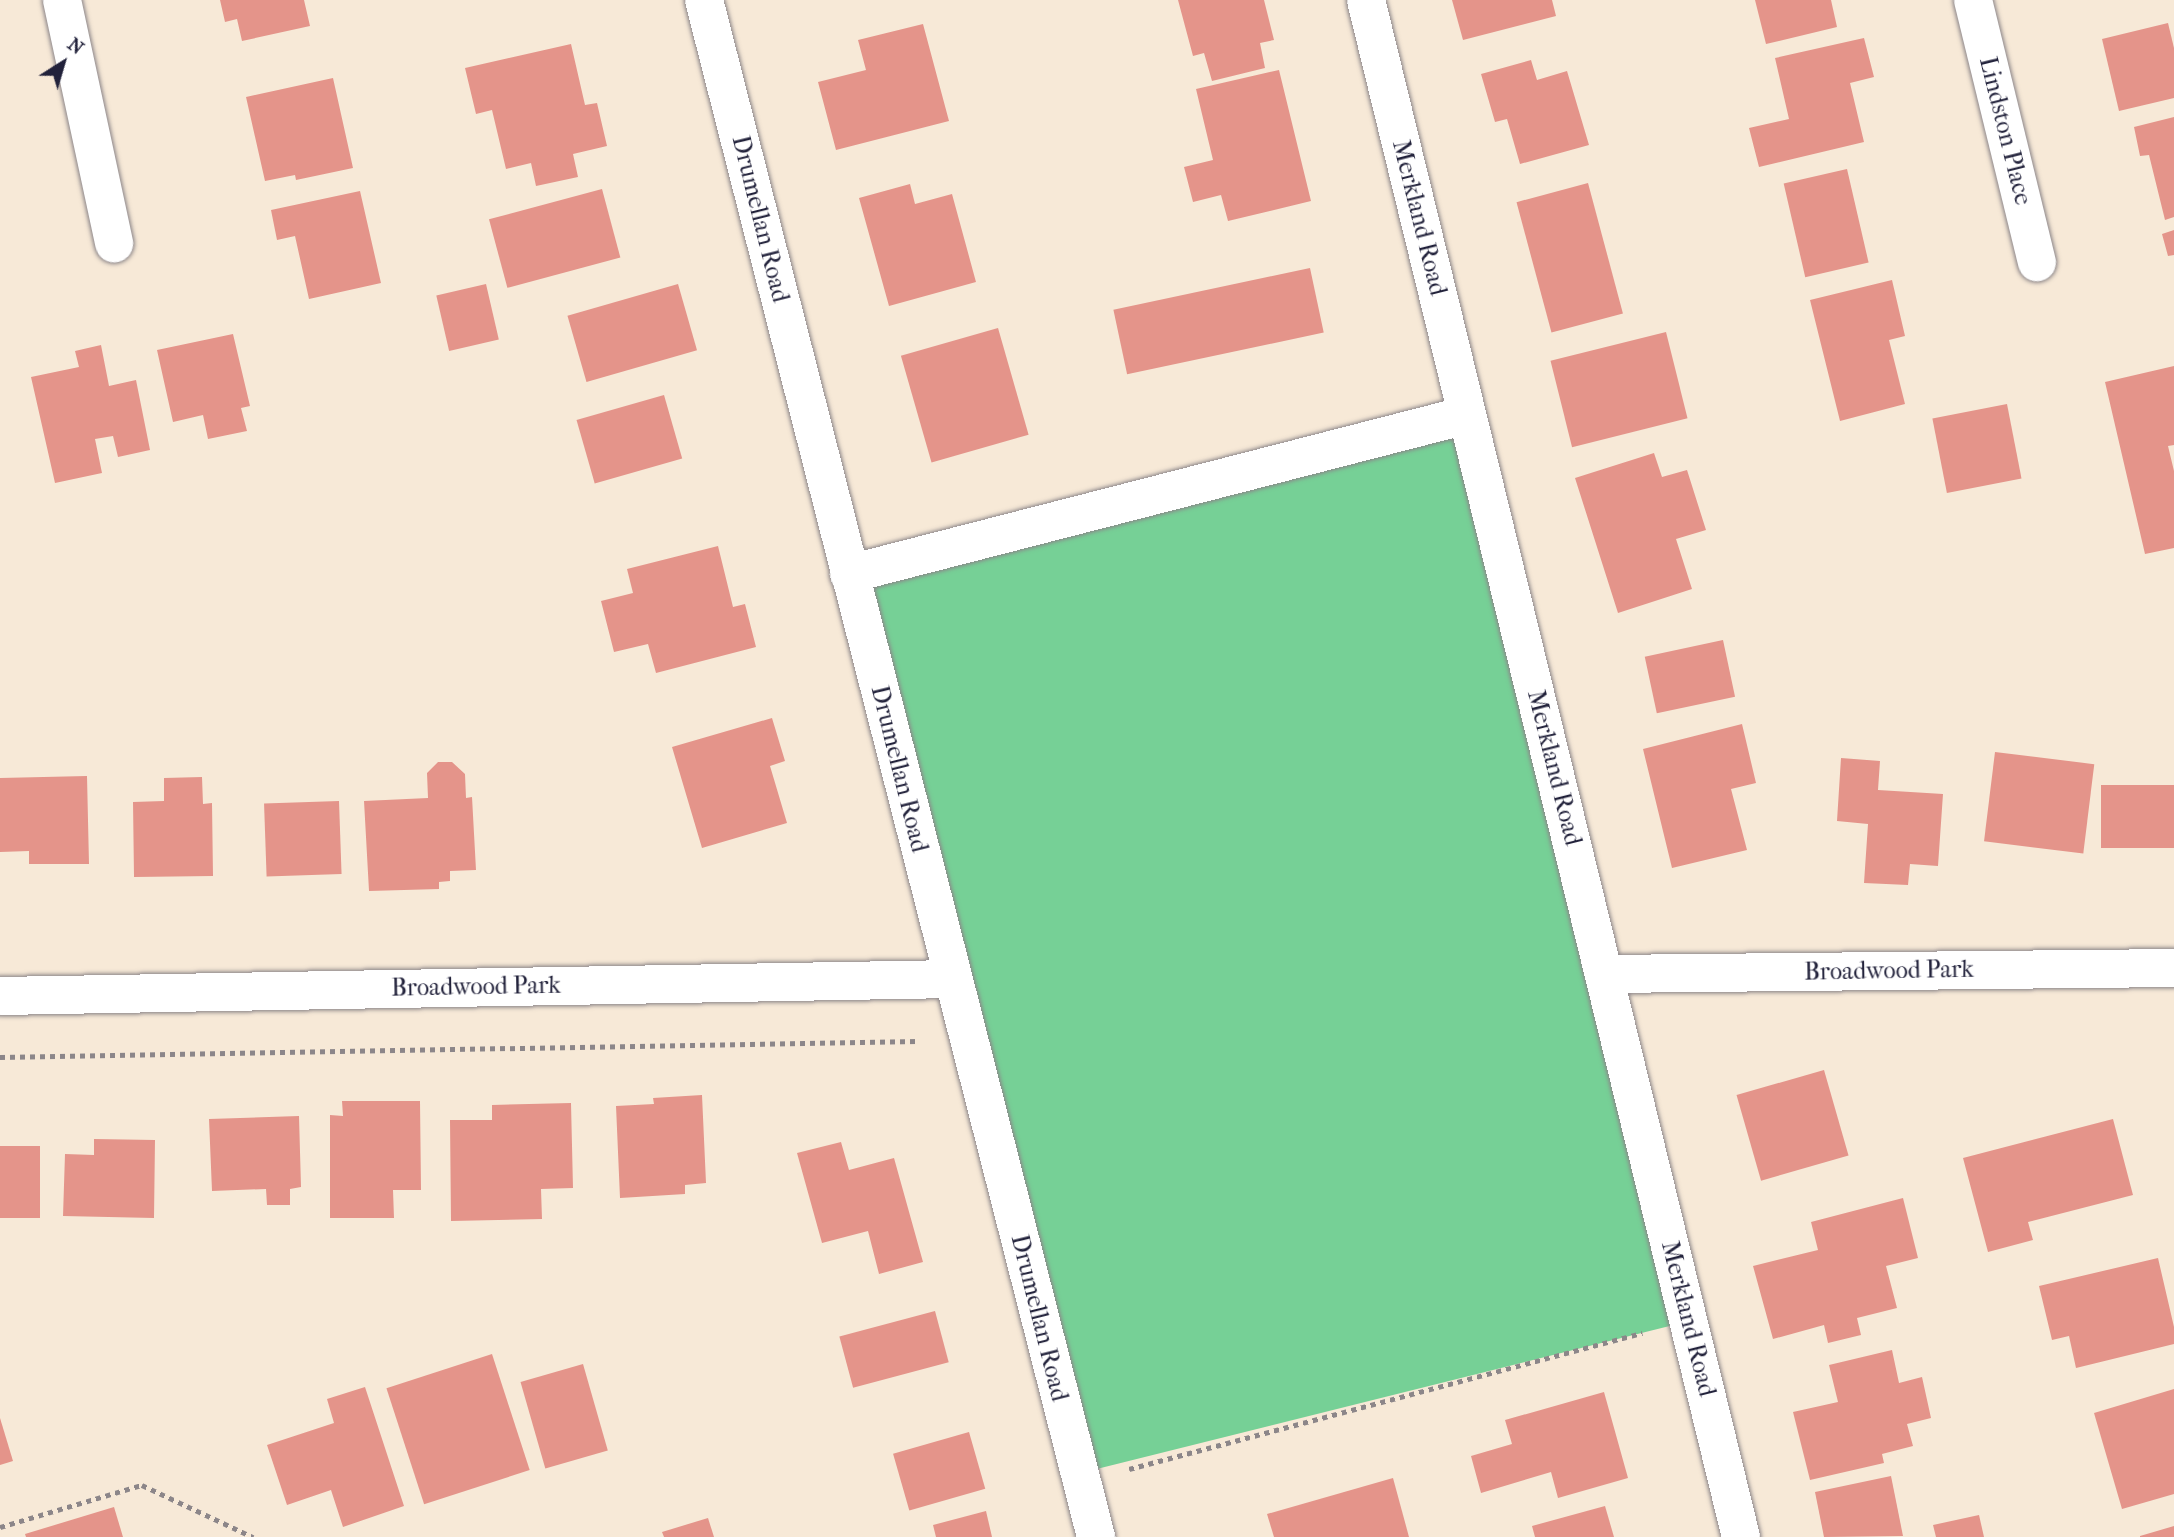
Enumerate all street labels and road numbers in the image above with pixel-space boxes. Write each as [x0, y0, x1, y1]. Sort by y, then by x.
street label: Lindston Place [1973, 54, 2037, 208]
street label: Drumellan Road [725, 133, 795, 305]
street label: Merkland Road [1386, 137, 1452, 299]
street label: Drumellan Road [864, 683, 934, 855]
street label: Merkland Road [1521, 687, 1587, 849]
street label: Broadwood Park [1804, 955, 1974, 987]
street label: Broadwood Park [391, 971, 561, 1003]
street label: Drumellan Road [1004, 1232, 1074, 1404]
street label: Merkland Road [1655, 1238, 1721, 1400]

